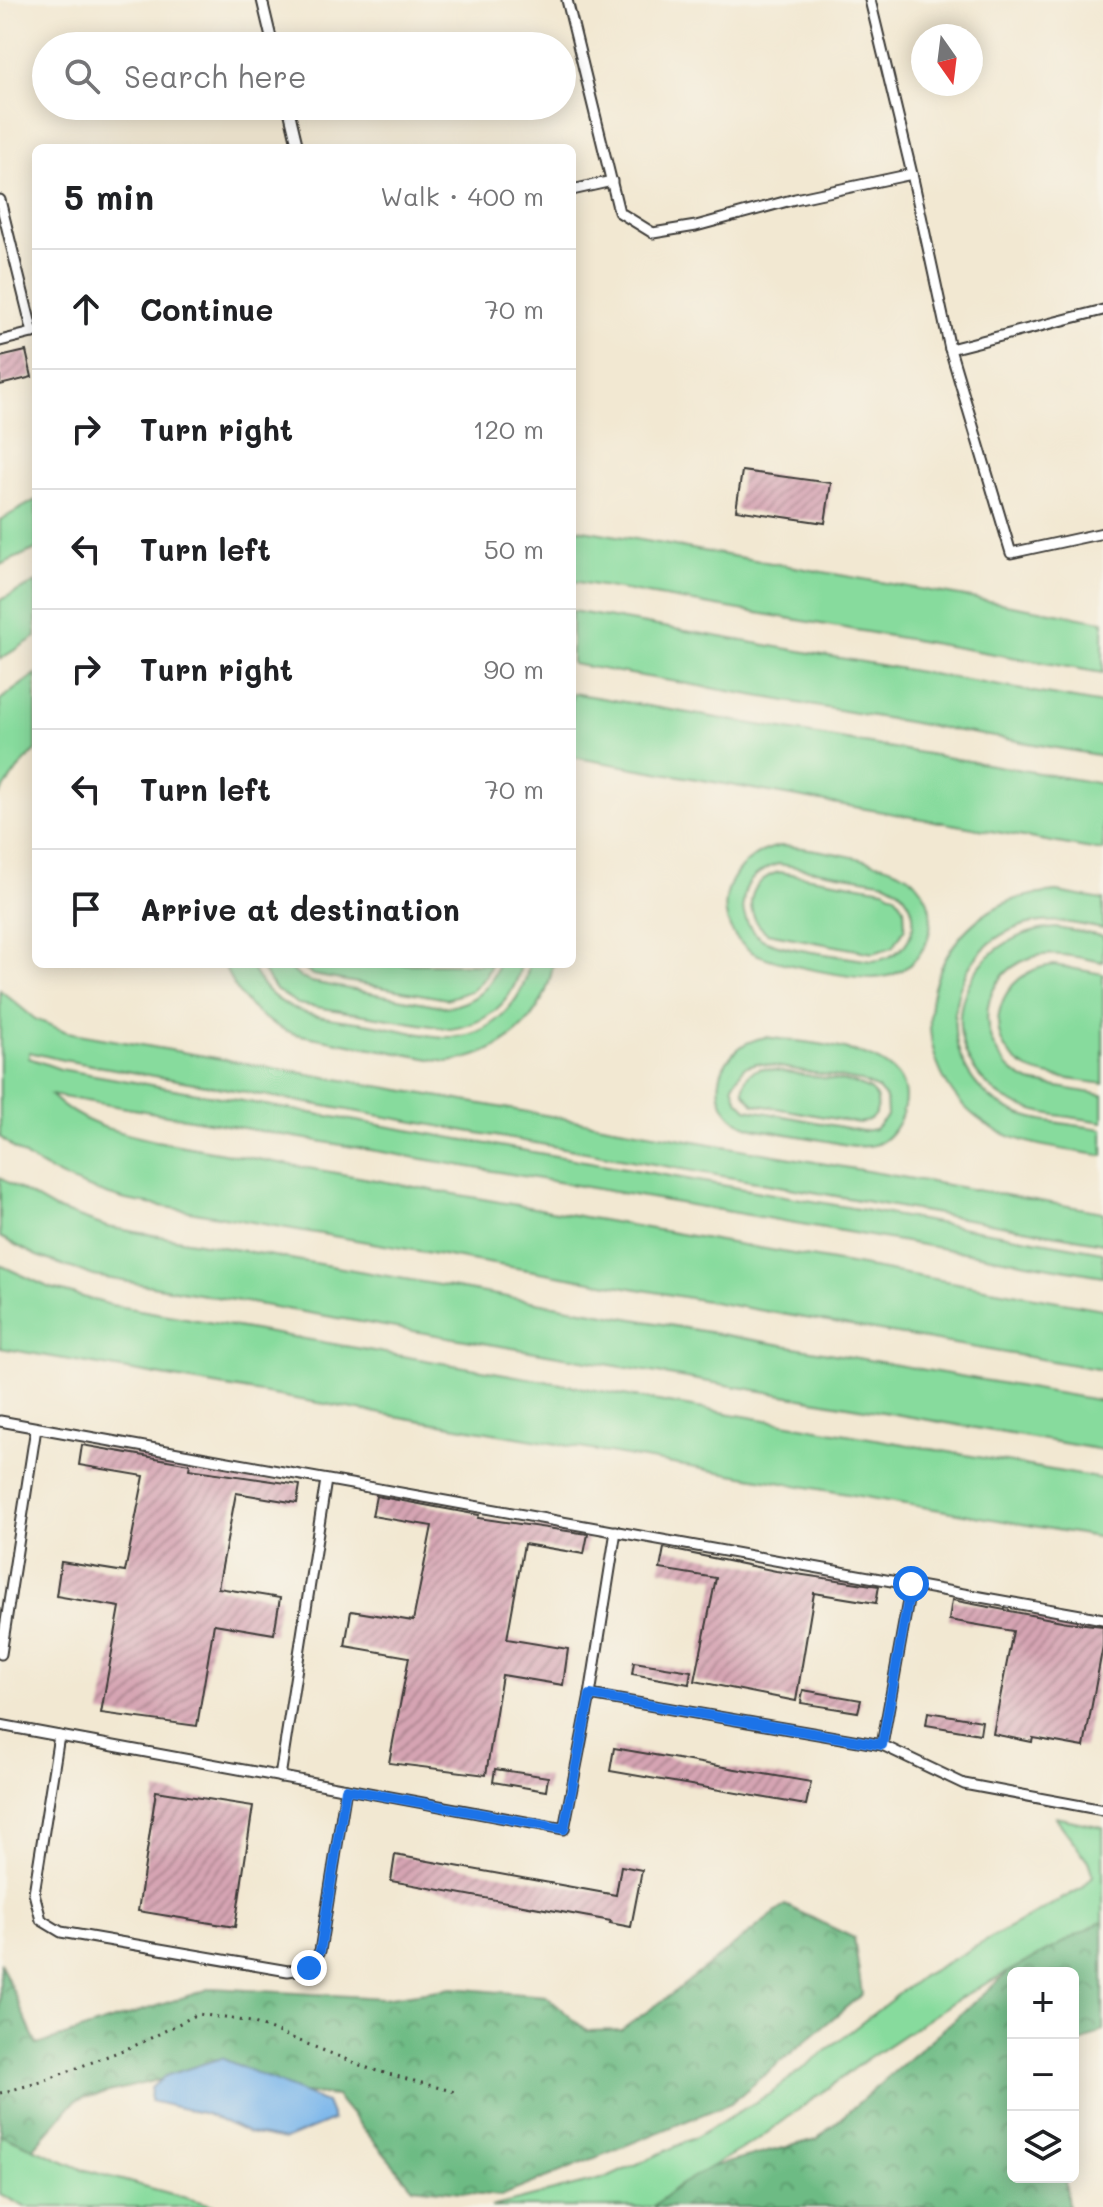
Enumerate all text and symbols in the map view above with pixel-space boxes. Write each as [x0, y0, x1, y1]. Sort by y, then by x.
north arrow [911, 24, 983, 96]
search box [32, 32, 576, 120]
icon: search [60, 54, 104, 98]
text: Search here [124, 56, 307, 96]
text: 5 min [64, 174, 154, 219]
text: Walk · 400 m [380, 179, 544, 213]
icon: ahead [64, 287, 108, 331]
text: Continue [140, 289, 273, 329]
text: 70 m [484, 292, 544, 326]
icon: right [64, 407, 108, 451]
text: Turn right [140, 409, 293, 449]
text: 120 m [473, 412, 544, 446]
icon: left [64, 527, 108, 571]
text: Turn left [140, 529, 271, 569]
text: 50 m [484, 532, 544, 566]
icon: right [64, 647, 108, 691]
text: Turn right [140, 649, 293, 689]
text: 90 m [484, 652, 544, 686]
icon: left [64, 767, 108, 811]
text: Turn left [140, 769, 271, 809]
text: 70 m [484, 772, 544, 806]
icon: arrive [64, 887, 108, 931]
text: Arrive at destination [140, 889, 460, 929]
route start [893, 1566, 929, 1602]
route end [291, 1950, 327, 1986]
map controls [1007, 1967, 1079, 2183]
button: + [1007, 1967, 1079, 2039]
button: − [1007, 2039, 1079, 2111]
button: layers [1007, 2111, 1079, 2183]

